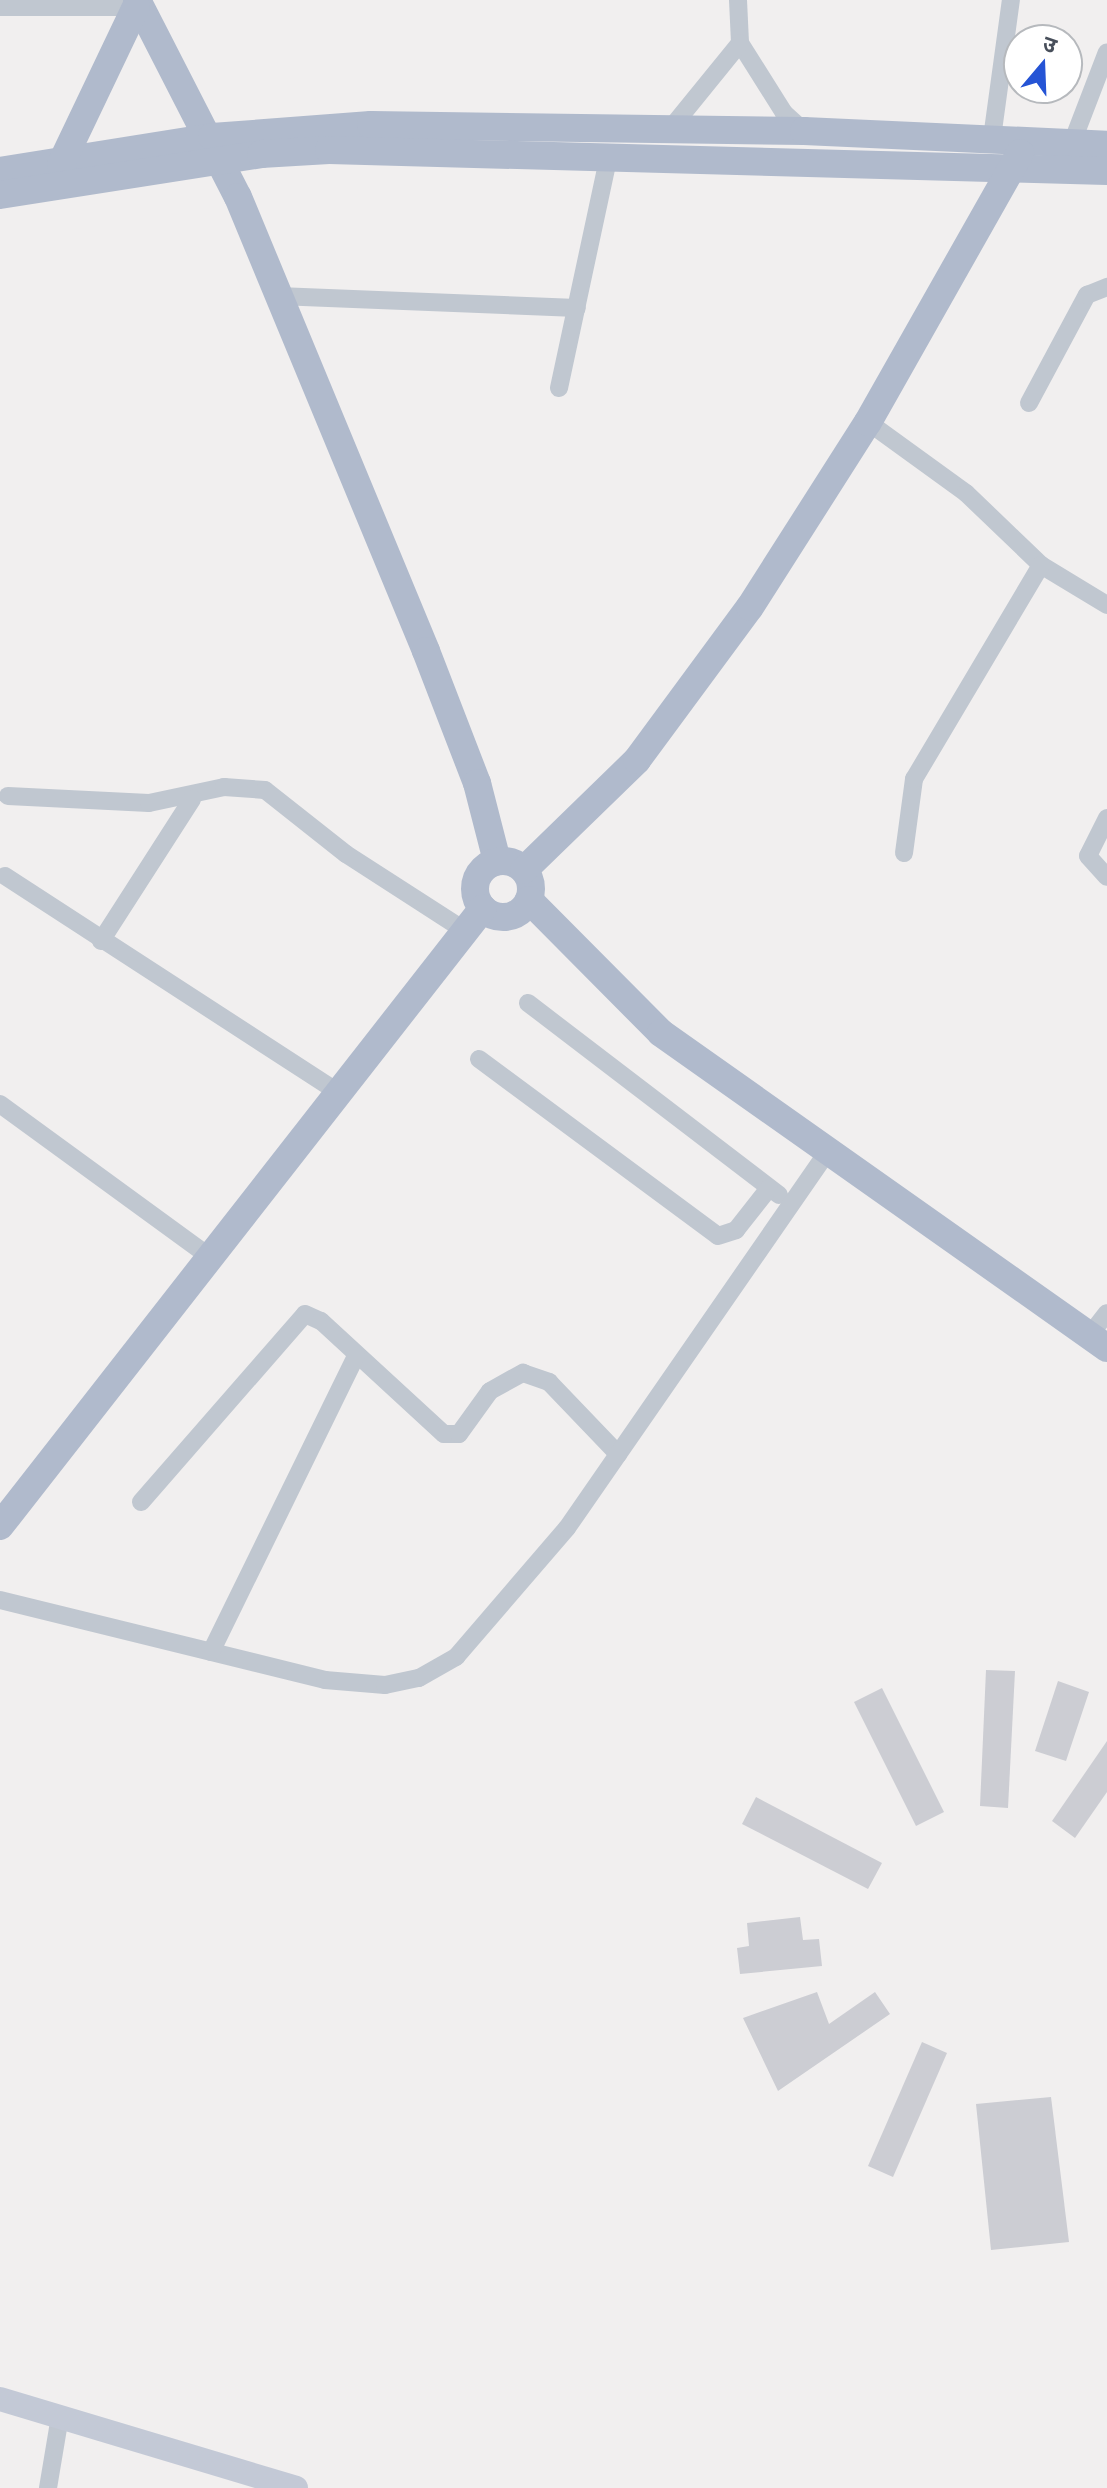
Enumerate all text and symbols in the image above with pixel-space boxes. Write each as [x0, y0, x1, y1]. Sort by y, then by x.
north arrow [1003, 24, 1083, 104]
text: उ [1040, 29, 1060, 58]

